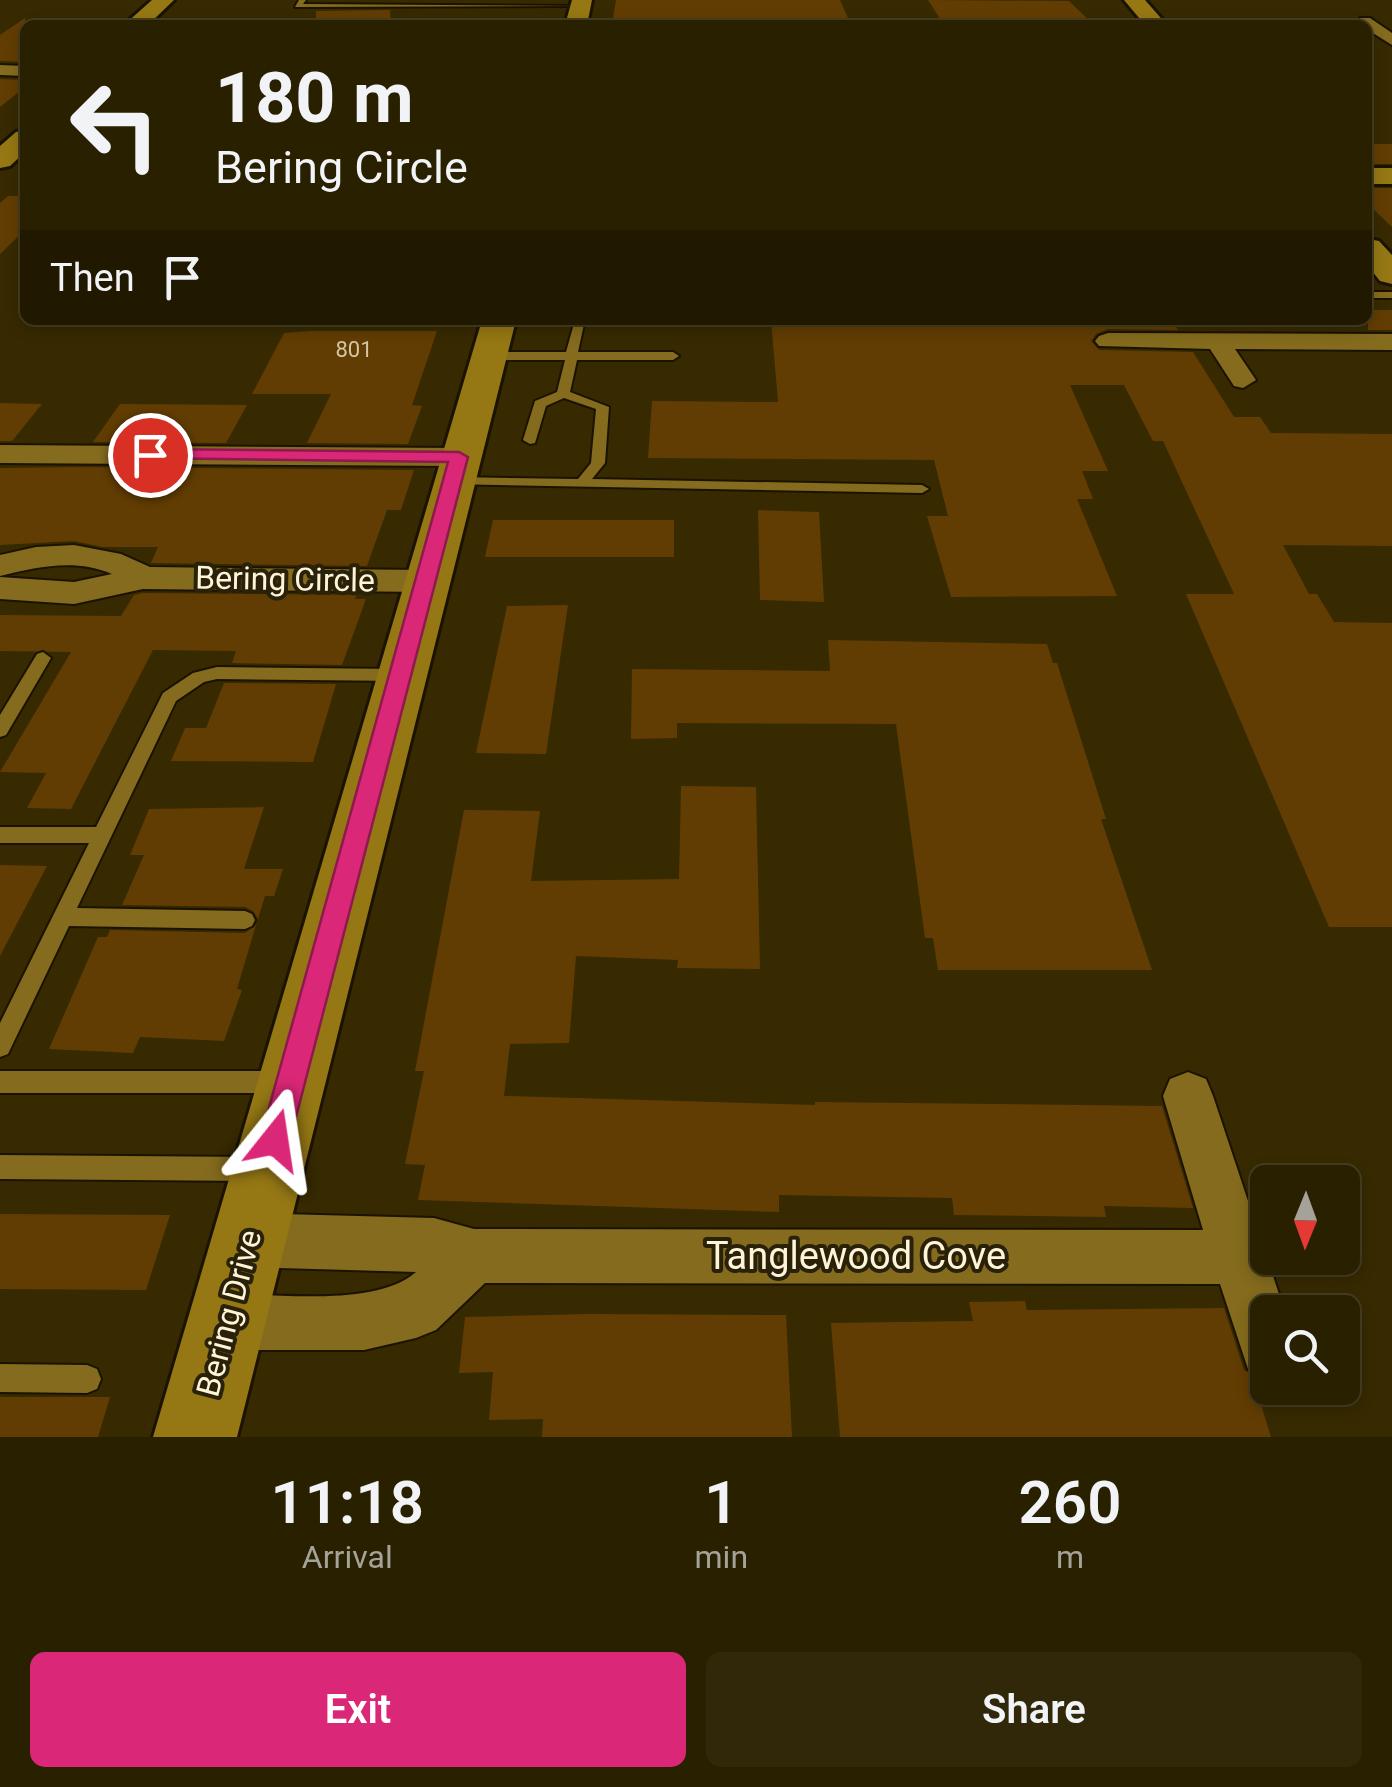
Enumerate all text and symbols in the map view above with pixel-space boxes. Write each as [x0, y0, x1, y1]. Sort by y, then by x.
text: 180 m [215, 57, 414, 139]
icon: left [50, 60, 180, 190]
text: Bering Circle [215, 141, 468, 194]
icon: arrive [155, 250, 210, 305]
text: Then [50, 256, 135, 300]
house number: 801 [335, 337, 373, 362]
pin [108, 413, 193, 498]
icon: arrive [123, 428, 178, 483]
street label: Bering Circle [195, 558, 375, 600]
position arrow [223, 1088, 327, 1192]
north arrow [1250, 1165, 1360, 1275]
map controls [1250, 1165, 1360, 1405]
street label: Bering Drive [189, 1225, 269, 1401]
street label: Tanglewood Cove [706, 1234, 1006, 1278]
button: search [1250, 1295, 1360, 1405]
text: 11:18 [271, 1467, 424, 1538]
text: 1 [704, 1467, 738, 1538]
text: 260 [1019, 1467, 1121, 1538]
text: Arrival [302, 1538, 393, 1576]
text: min [695, 1538, 748, 1576]
text: m [1056, 1538, 1084, 1576]
button: Exit [30, 1652, 686, 1767]
button: Share [706, 1652, 1362, 1767]

